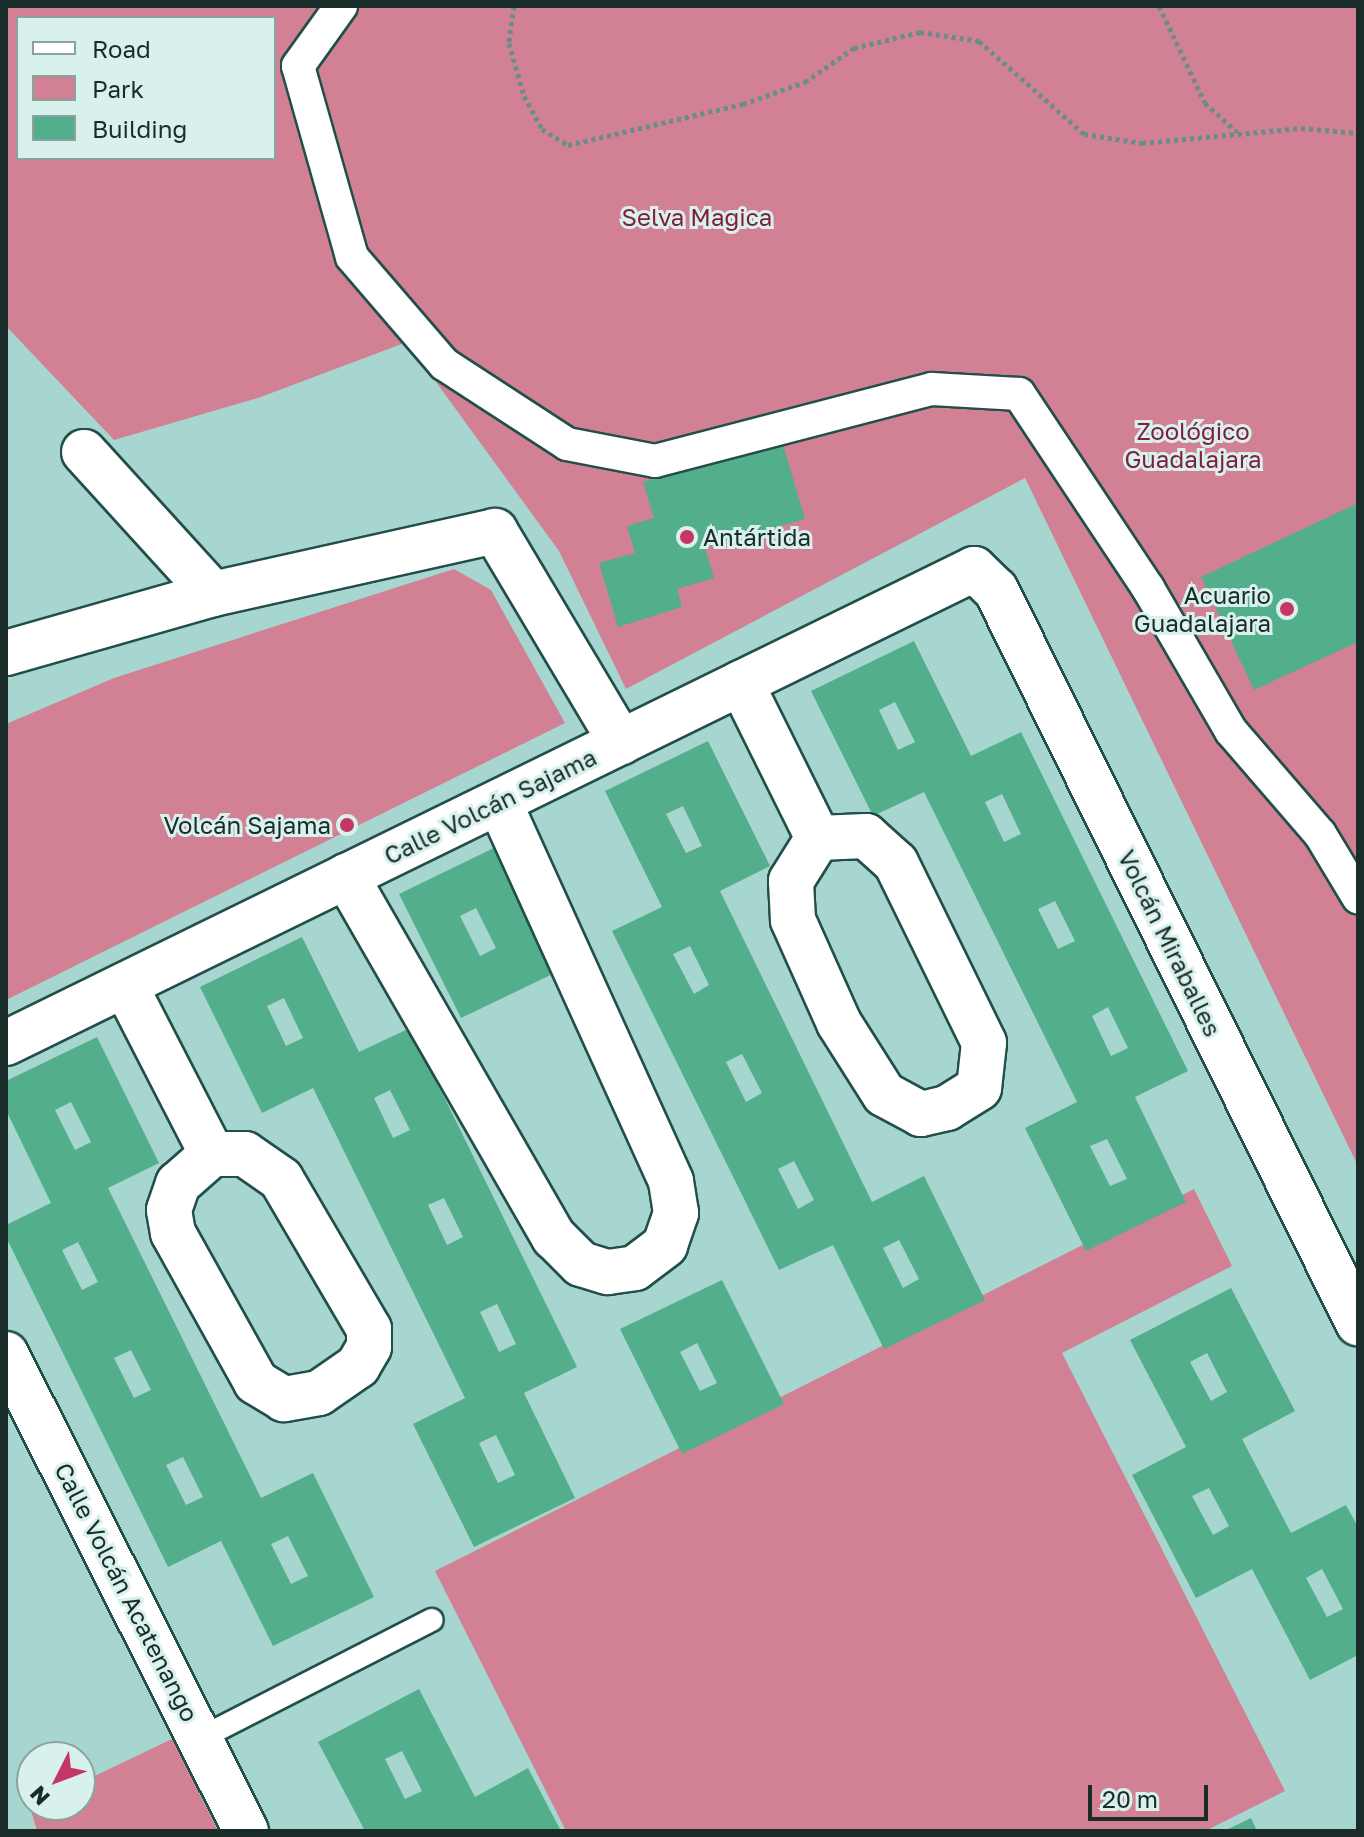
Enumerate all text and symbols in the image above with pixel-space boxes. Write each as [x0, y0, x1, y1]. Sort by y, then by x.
legend [16, 16, 276, 160]
text: Road [92, 34, 151, 63]
text: Park [92, 74, 144, 103]
text: Building [92, 114, 187, 143]
park label: Selva Magica [622, 203, 772, 231]
park label: Zoológico Guadalajara [1124, 417, 1262, 473]
place label: Antártida [703, 523, 811, 551]
marker: Antártida [678, 528, 696, 546]
place label: Acuario Guadalajara [1134, 581, 1271, 637]
marker: Acuario Guadalajara [1278, 600, 1296, 618]
street label: Calle Volcán Sajama [379, 742, 601, 870]
place label: Volcán Sajama [163, 811, 331, 839]
marker: Volcán Sajama [338, 816, 356, 834]
street label: Volcán Miraballes [1112, 845, 1228, 1041]
street label: Calle Volcán Acatenango [49, 1458, 205, 1726]
north arrow [16, 1741, 96, 1821]
scale bar [1092, 1769, 1212, 1819]
text: N [24, 1781, 55, 1811]
text: 20 m [1102, 1784, 1158, 1813]

